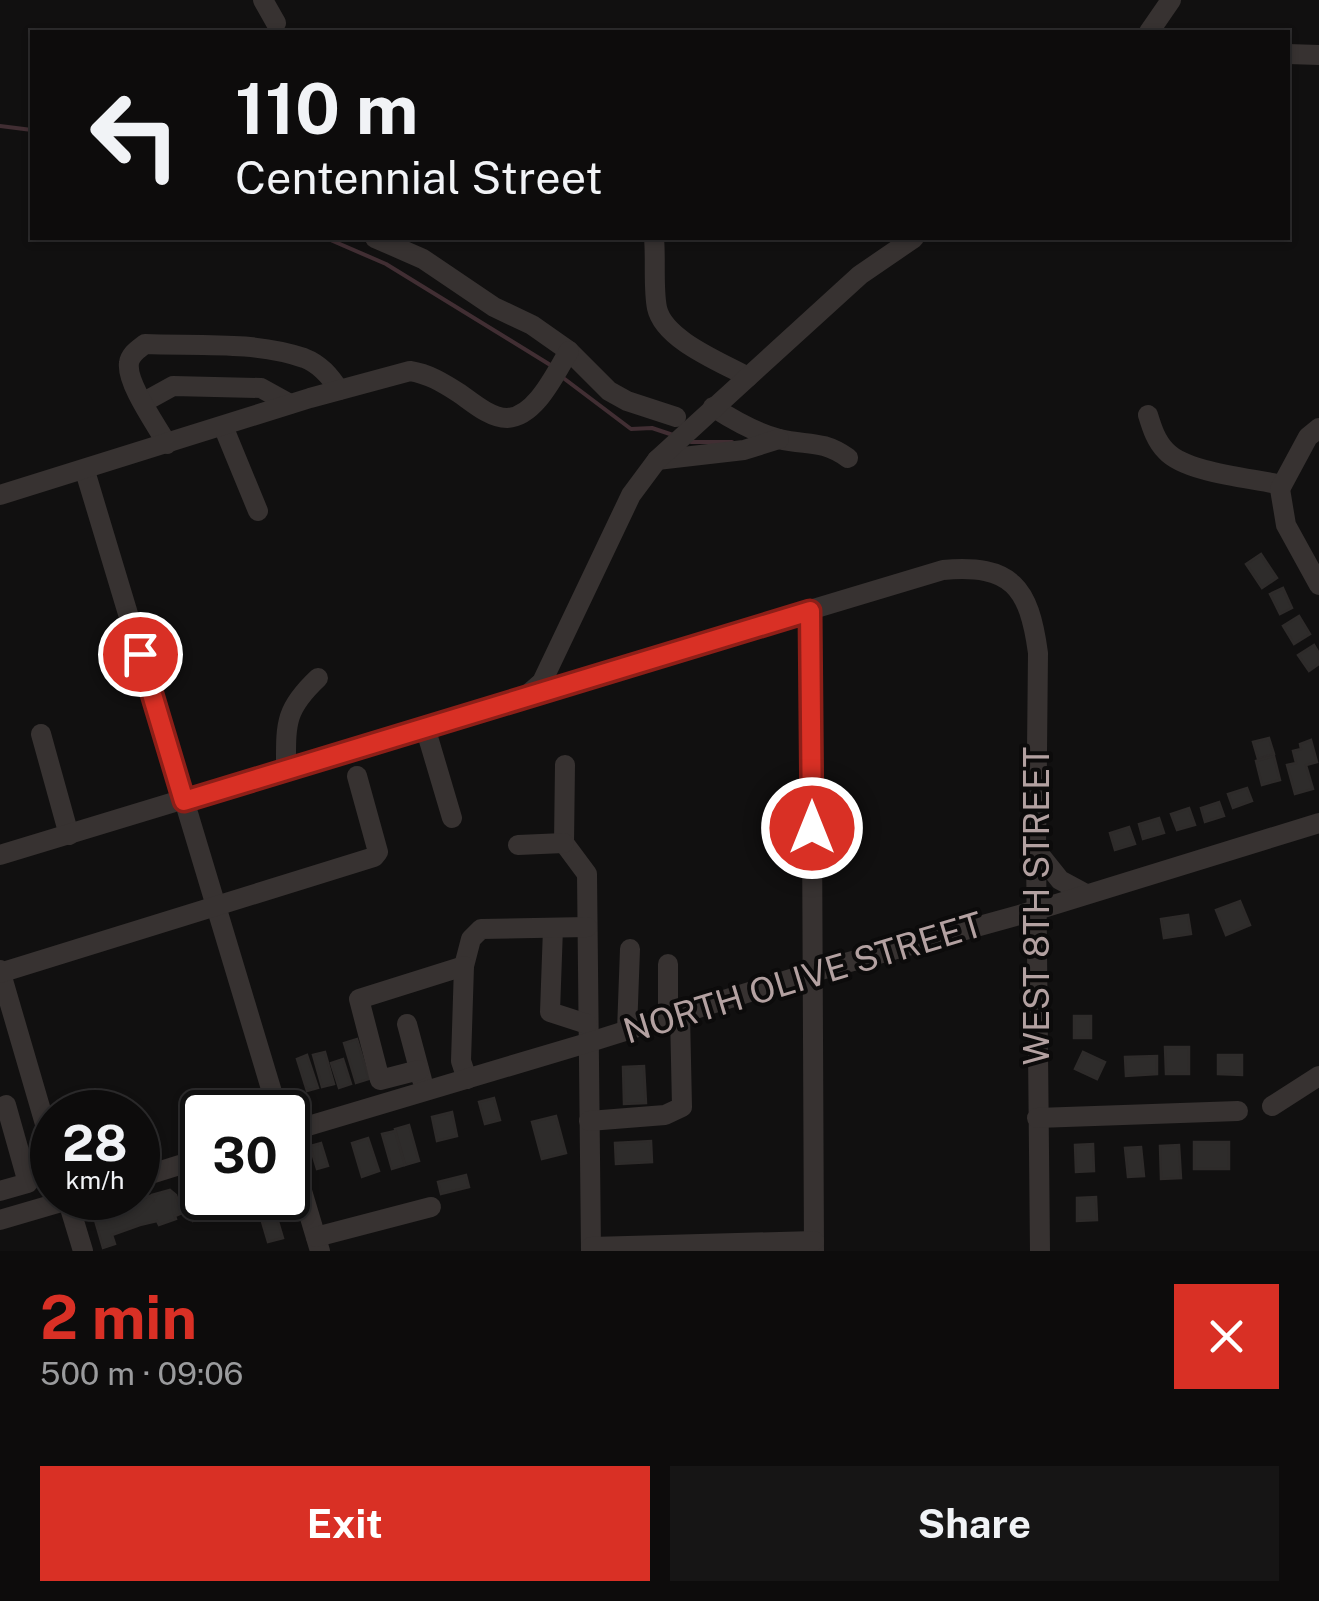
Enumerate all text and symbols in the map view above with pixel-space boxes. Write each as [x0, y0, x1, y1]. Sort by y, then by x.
text: 110 m [235, 67, 419, 150]
icon: left [70, 70, 200, 200]
text: Centennial Street [235, 151, 603, 204]
pin [98, 612, 183, 697]
icon: arrive [113, 627, 168, 682]
street label: WEST 8TH STREET [1016, 747, 1057, 1065]
position arrow [760, 776, 864, 880]
street label: NORTH OLIVE STREET [618, 903, 987, 1052]
speed limit sign: 30 [180, 1090, 310, 1220]
text: 28 [62, 1113, 128, 1172]
text: km/h [66, 1165, 124, 1195]
text: 2 min [40, 1282, 197, 1353]
button: close [1174, 1284, 1279, 1389]
text: 500 m · 09:06 [40, 1355, 243, 1392]
button: Exit [40, 1466, 650, 1581]
button: Share [670, 1466, 1279, 1581]

